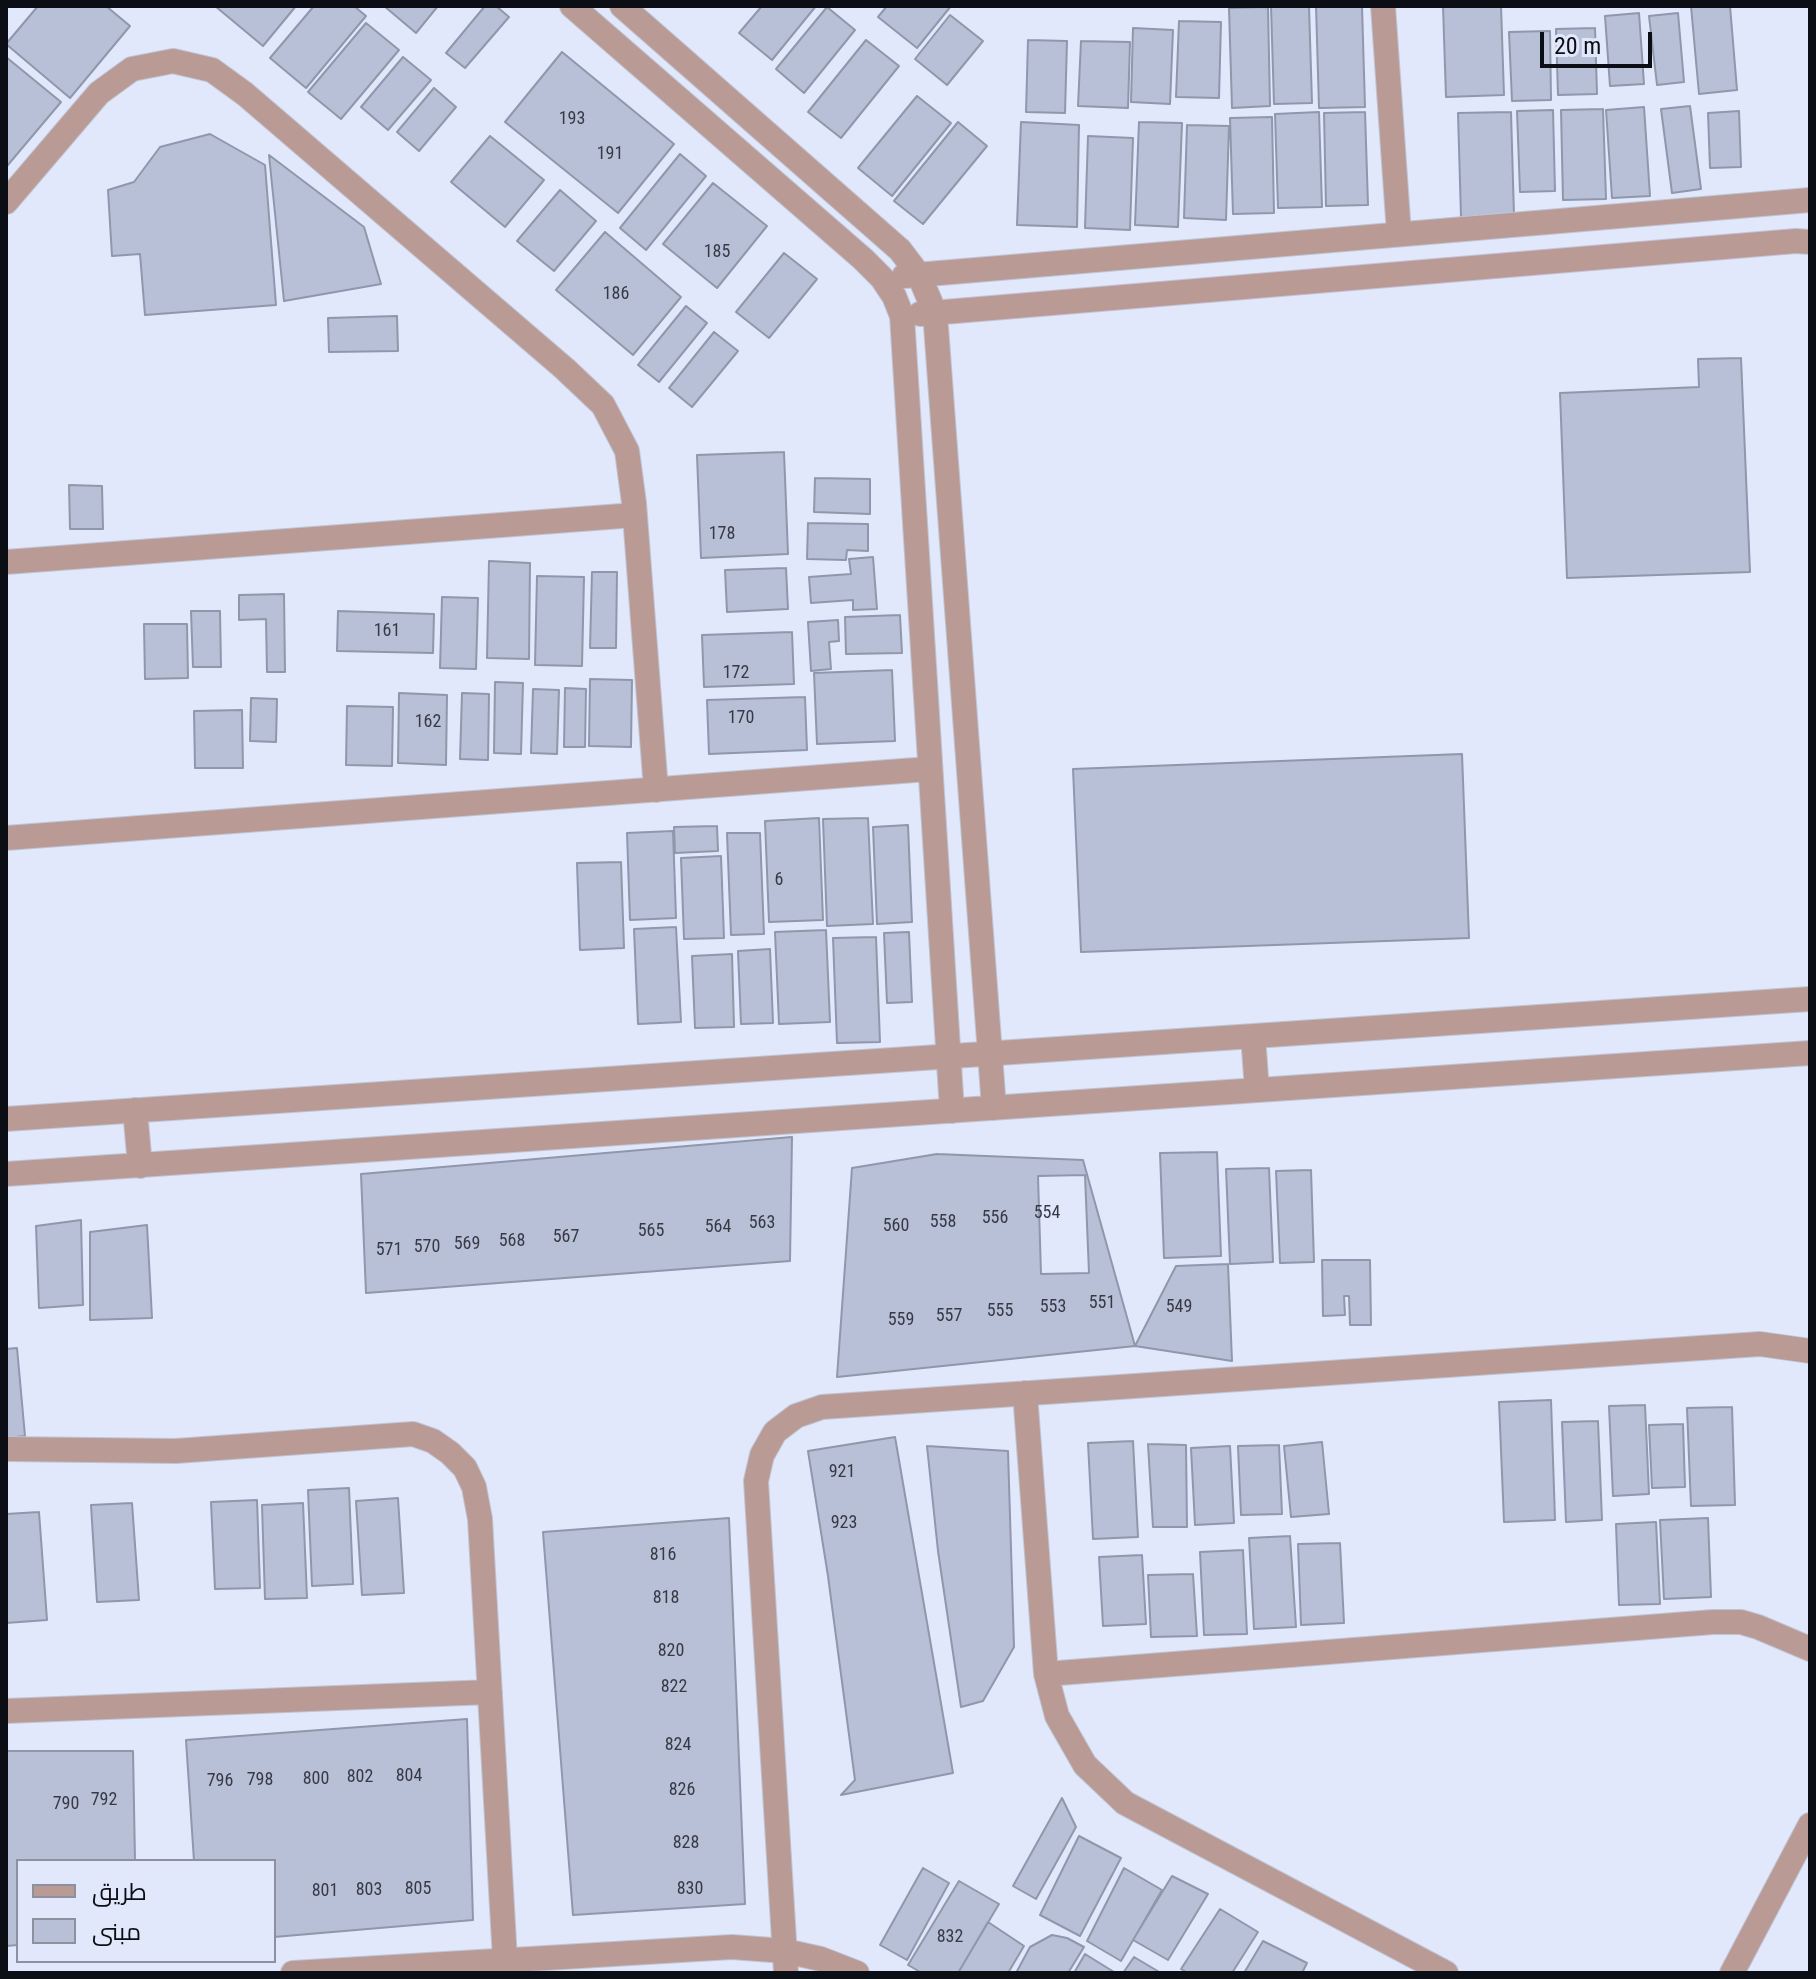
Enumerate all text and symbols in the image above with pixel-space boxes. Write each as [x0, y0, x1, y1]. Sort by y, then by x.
scale bar [1544, 16, 1656, 66]
text: 20 m [1554, 32, 1601, 60]
house number: 193 [559, 108, 585, 130]
house number: 191 [597, 143, 623, 165]
house number: 185 [704, 241, 730, 263]
house number: 186 [603, 283, 629, 305]
house number: 178 [709, 523, 735, 545]
house number: 161 [374, 620, 400, 642]
house number: 172 [723, 662, 749, 684]
house number: 170 [728, 707, 754, 729]
house number: 162 [415, 711, 441, 733]
house number: 6 [775, 869, 783, 891]
house number: 554 [1034, 1202, 1060, 1224]
house number: 556 [982, 1207, 1008, 1229]
house number: 558 [930, 1211, 956, 1233]
house number: 563 [749, 1212, 775, 1234]
house number: 560 [883, 1215, 909, 1237]
house number: 564 [705, 1216, 731, 1238]
house number: 565 [638, 1220, 664, 1242]
house number: 567 [553, 1226, 579, 1248]
house number: 568 [499, 1230, 525, 1252]
house number: 569 [454, 1233, 480, 1255]
house number: 570 [414, 1236, 440, 1258]
house number: 571 [376, 1239, 402, 1261]
house number: 551 [1089, 1292, 1115, 1314]
house number: 553 [1040, 1296, 1066, 1318]
house number: 549 [1166, 1296, 1192, 1318]
house number: 555 [987, 1300, 1013, 1322]
house number: 557 [936, 1305, 962, 1327]
house number: 559 [888, 1309, 914, 1331]
house number: 921 [829, 1461, 855, 1483]
house number: 923 [831, 1512, 857, 1534]
house number: 816 [650, 1544, 676, 1566]
house number: 818 [653, 1587, 679, 1609]
house number: 820 [658, 1640, 684, 1662]
house number: 822 [661, 1676, 687, 1698]
house number: 824 [665, 1734, 691, 1756]
house number: 804 [396, 1765, 422, 1787]
house number: 802 [347, 1766, 373, 1788]
house number: 800 [303, 1768, 329, 1790]
house number: 798 [247, 1769, 273, 1791]
house number: 796 [207, 1770, 233, 1792]
house number: 826 [669, 1779, 695, 1801]
house number: 792 [91, 1789, 117, 1811]
house number: 790 [53, 1793, 79, 1815]
house number: 828 [673, 1832, 699, 1854]
legend [16, 1859, 276, 1963]
text: طريق [92, 1878, 147, 1906]
house number: 805 [405, 1878, 431, 1900]
house number: 830 [677, 1878, 703, 1900]
house number: 803 [356, 1879, 382, 1901]
house number: 801 [312, 1880, 338, 1902]
text: مبنى [92, 1918, 141, 1946]
house number: 832 [937, 1926, 963, 1948]

